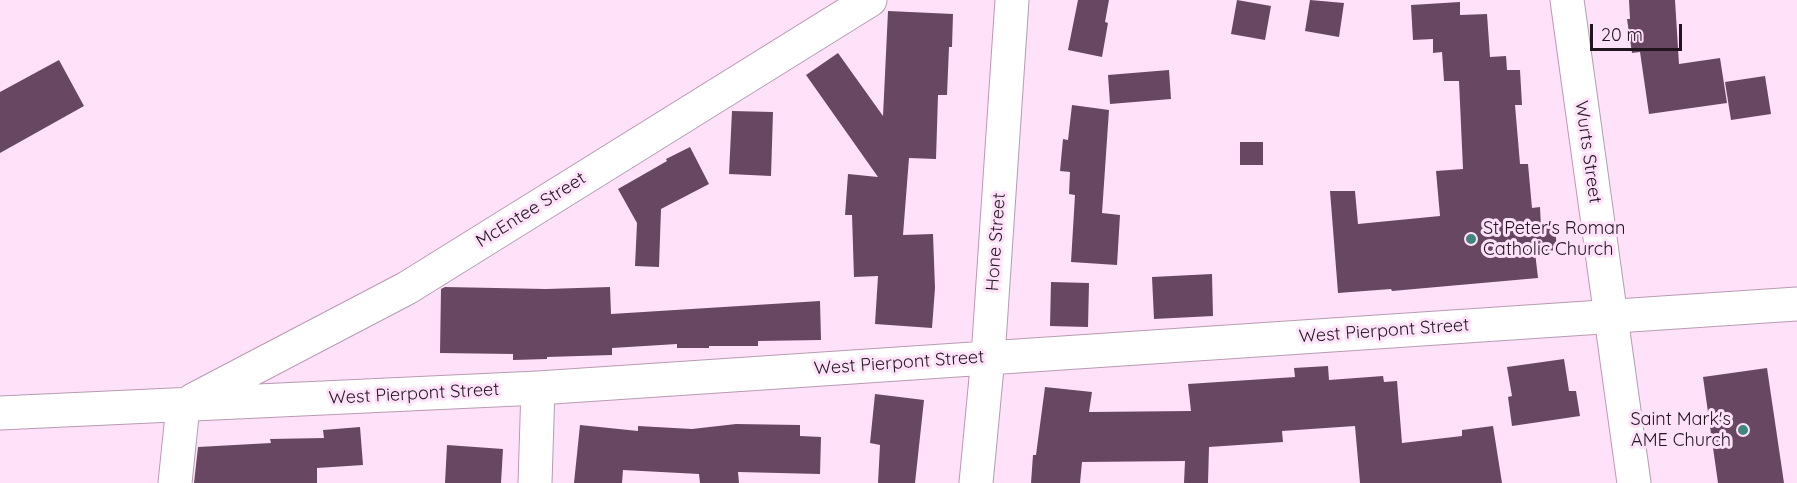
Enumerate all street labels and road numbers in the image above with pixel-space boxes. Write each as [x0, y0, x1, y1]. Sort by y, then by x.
street label: Wurts Street [1570, 99, 1606, 205]
street label: McEntee Street [472, 168, 590, 252]
street label: Hone Street [982, 192, 1010, 292]
street label: West Pierpont Street [1298, 314, 1470, 348]
street label: West Pierpont Street [813, 346, 985, 380]
street label: West Pierpont Street [328, 379, 500, 409]

